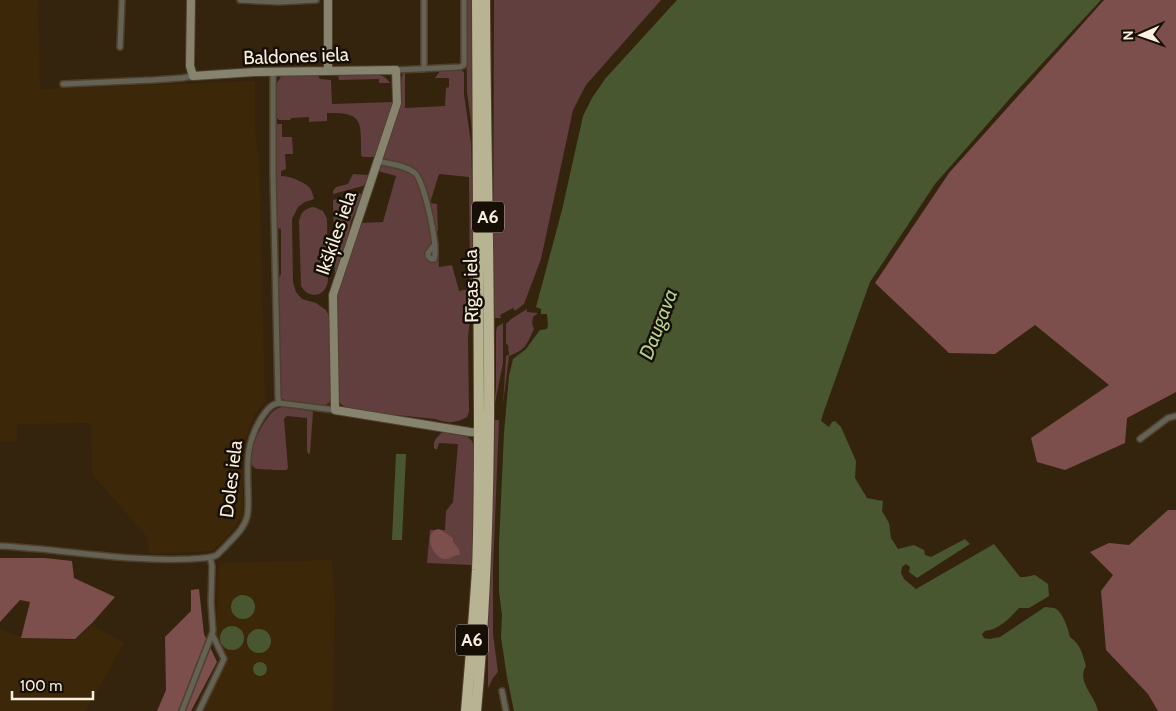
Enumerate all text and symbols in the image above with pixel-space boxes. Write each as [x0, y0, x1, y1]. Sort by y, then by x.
north arrow [1116, 10, 1166, 60]
text: N [1119, 30, 1137, 41]
street label: Baldones iela [243, 43, 349, 69]
street label: Ikšķiles iela [311, 188, 362, 278]
road number: A6 [472, 202, 504, 232]
street label: Rīgas iela [459, 249, 483, 323]
water label: Daugava [634, 286, 682, 362]
street label: Doles iela [215, 439, 247, 519]
road number: A6 [456, 624, 488, 656]
scale bar [12, 668, 94, 700]
text: 100 m [20, 677, 62, 695]

